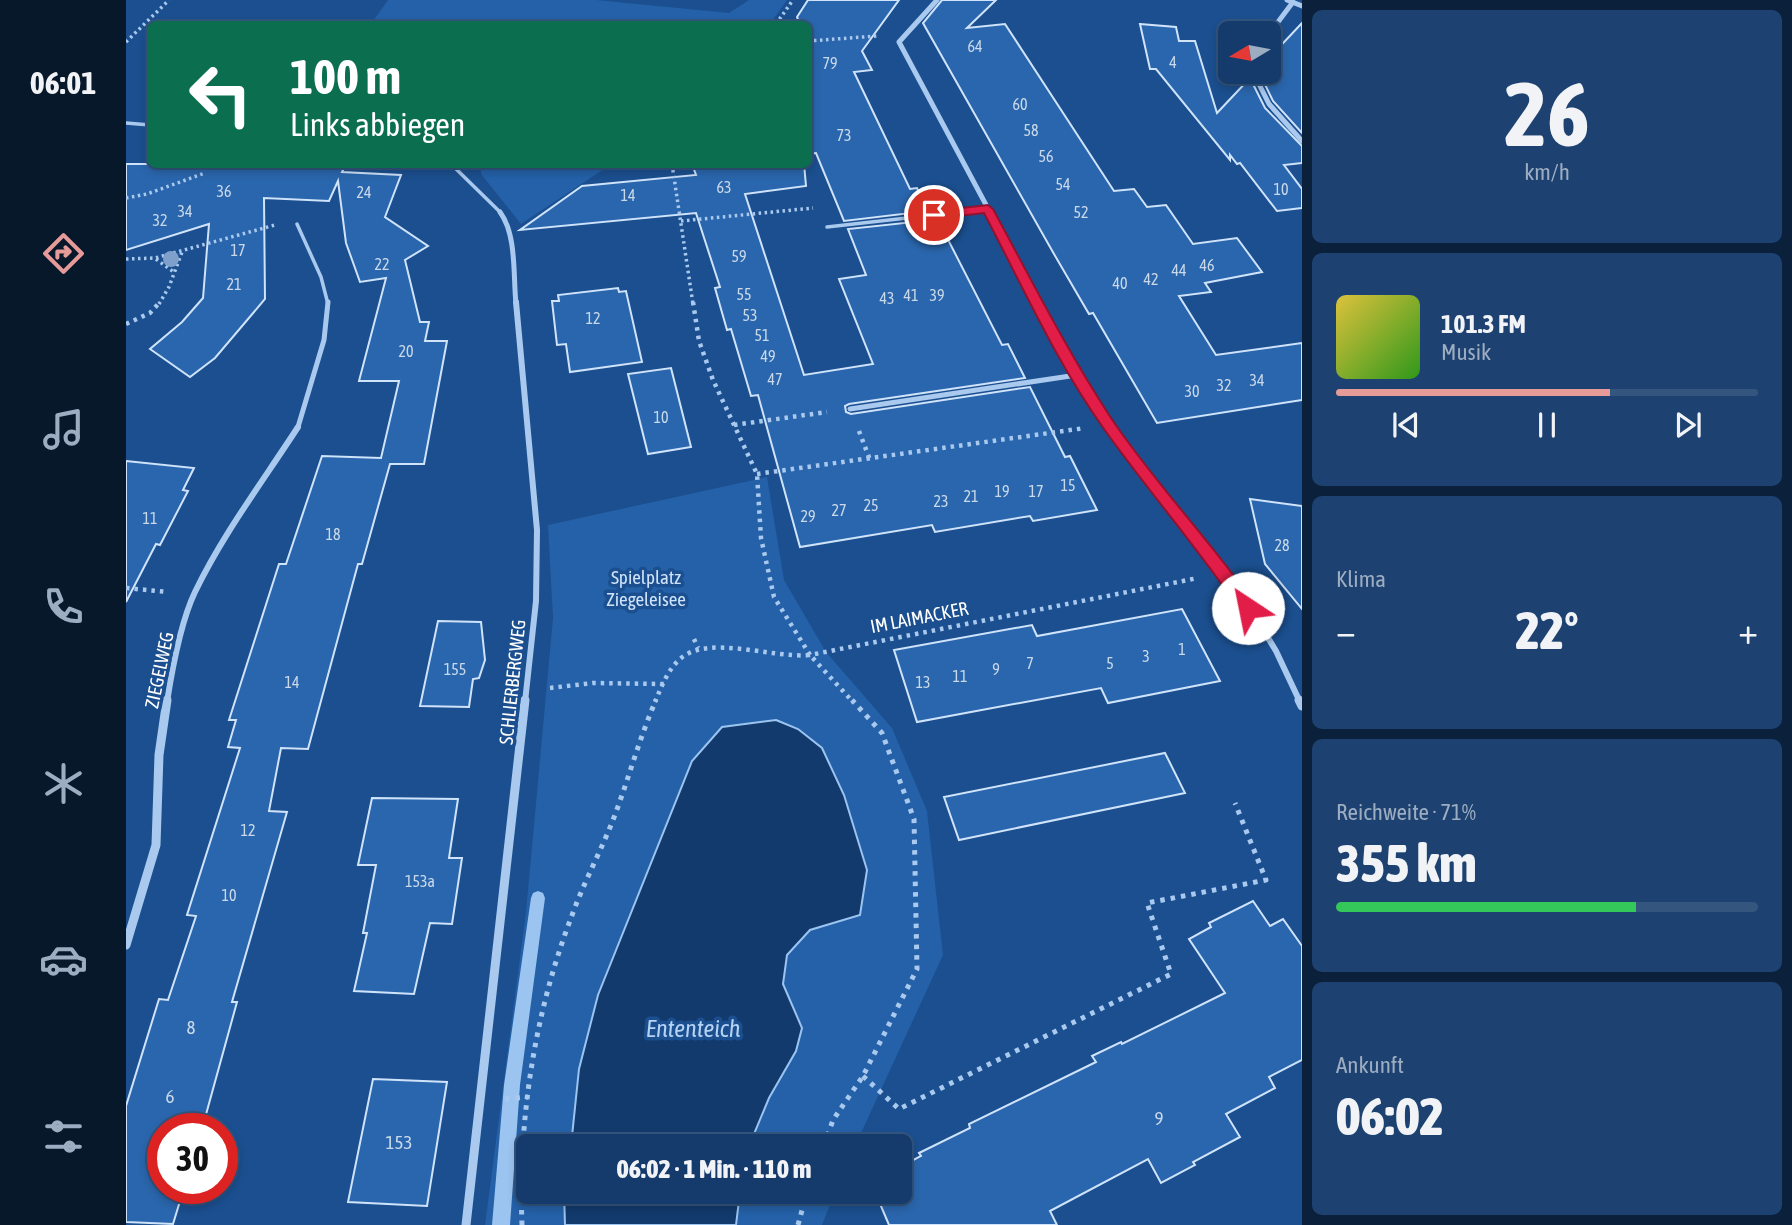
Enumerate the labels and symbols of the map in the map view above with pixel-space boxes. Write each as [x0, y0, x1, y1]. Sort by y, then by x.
north arrow [1218, 21, 1281, 84]
house number: 64 [967, 37, 983, 55]
house number: 4 [1169, 53, 1177, 71]
house number: 79 [822, 54, 838, 72]
house number: 60 [1012, 95, 1028, 113]
house number: 58 [1023, 121, 1039, 139]
house number: 73 [836, 126, 852, 144]
house number: 56 [1038, 147, 1054, 165]
house number: 54 [1055, 175, 1071, 193]
house number: 63 [716, 178, 732, 196]
house number: 10 [1273, 180, 1289, 198]
house number: 36 [216, 182, 232, 200]
house number: 24 [356, 183, 372, 201]
pin [904, 185, 964, 245]
house number: 14 [620, 186, 636, 204]
house number: 34 [177, 202, 193, 220]
house number: 52 [1073, 203, 1089, 221]
house number: 32 [152, 211, 168, 229]
house number: 17 [230, 241, 246, 259]
house number: 59 [731, 247, 747, 265]
house number: 22 [374, 255, 390, 273]
house number: 46 [1199, 256, 1215, 274]
house number: 44 [1171, 261, 1187, 279]
house number: 42 [1143, 270, 1159, 288]
house number: 40 [1112, 274, 1128, 292]
house number: 21 [226, 275, 242, 293]
house number: 55 [736, 285, 752, 303]
house number: 41 [903, 286, 919, 304]
house number: 39 [929, 286, 945, 304]
house number: 43 [879, 289, 895, 307]
house number: 53 [742, 306, 758, 324]
house number: 12 [585, 309, 601, 327]
house number: 51 [754, 326, 770, 344]
house number: 20 [398, 342, 414, 360]
house number: 49 [760, 347, 776, 365]
house number: 47 [767, 370, 783, 388]
house number: 34 [1249, 371, 1265, 389]
house number: 32 [1216, 376, 1232, 394]
house number: 30 [1184, 382, 1200, 400]
house number: 10 [653, 408, 669, 426]
house number: 15 [1060, 476, 1076, 494]
house number: 19 [994, 482, 1010, 500]
house number: 17 [1028, 482, 1044, 500]
house number: 21 [963, 487, 979, 505]
house number: 23 [933, 492, 949, 510]
house number: 25 [863, 496, 879, 514]
house number: 27 [831, 501, 847, 519]
house number: 29 [800, 507, 816, 525]
house number: 11 [142, 509, 158, 527]
house number: 18 [325, 525, 341, 543]
house number: 28 [1274, 536, 1290, 554]
park label: Spielplatz Ziegeleisee [606, 566, 686, 610]
position arrow [1211, 571, 1285, 645]
street label: IM LAIMACKER [868, 597, 970, 637]
street label: SCHLIERBERGWEG [494, 618, 530, 746]
street label: ZIEGELWEG [140, 630, 178, 710]
house number: 1 [1178, 640, 1186, 658]
house number: 3 [1142, 647, 1150, 665]
house number: 7 [1026, 654, 1034, 672]
house number: 5 [1106, 654, 1114, 672]
house number: 155 [444, 660, 466, 678]
house number: 9 [992, 660, 1000, 678]
house number: 11 [952, 667, 968, 685]
house number: 14 [284, 673, 300, 691]
house number: 13 [915, 673, 931, 691]
house number: 12 [240, 821, 256, 839]
house number: 153a [405, 872, 435, 890]
house number: 10 [221, 886, 237, 904]
water label: Ententeich [646, 1015, 741, 1042]
house number: 8 [187, 1016, 196, 1038]
house number: 6 [166, 1085, 175, 1107]
house number: 9 [1155, 1107, 1164, 1129]
speed limit sign: 30 [147, 1113, 238, 1204]
house number: 153 [386, 1131, 412, 1153]

